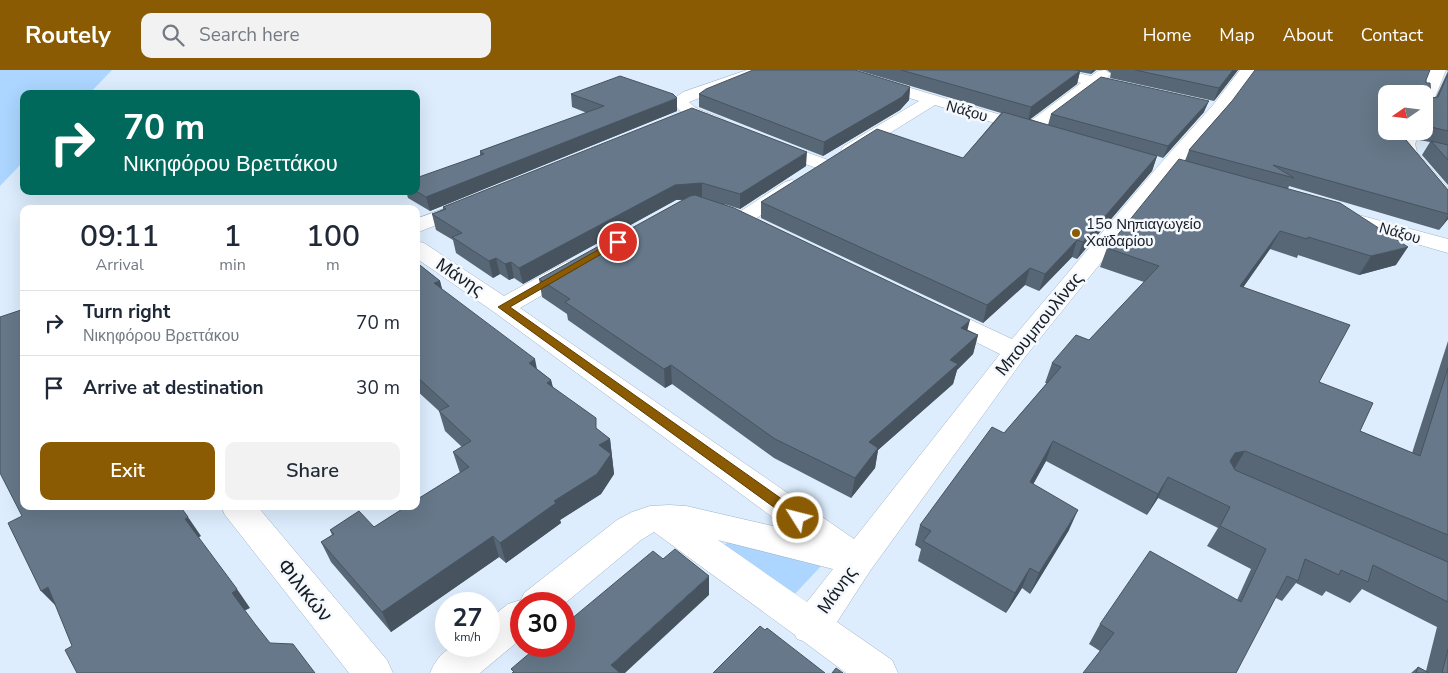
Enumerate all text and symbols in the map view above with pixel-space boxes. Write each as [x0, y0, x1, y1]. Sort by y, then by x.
search box [141, 13, 491, 58]
text: Routely [25, 19, 111, 51]
icon: search [159, 21, 187, 49]
text: Search here [199, 22, 300, 48]
text: Home [1143, 23, 1191, 47]
text: Map [1219, 23, 1255, 47]
text: About [1283, 23, 1333, 47]
text: Contact [1361, 23, 1423, 47]
north arrow [1378, 85, 1432, 140]
map controls [1378, 85, 1433, 140]
street label: Νάξου [944, 96, 990, 126]
text: 70 m [123, 104, 205, 151]
icon: right [40, 110, 105, 175]
text: Νικηφόρου Βρεττάκου [123, 149, 338, 179]
place label: 15ο Νηπιαγωγείο Χαϊδαρίου [1086, 214, 1201, 251]
text: 09:11 [80, 216, 159, 257]
text: 1 [224, 216, 242, 257]
text: 100 [306, 216, 360, 257]
street label: Νάξου [1377, 218, 1423, 248]
pin [597, 221, 639, 263]
marker: 15ο Νηπιαγωγείο Χαϊδαρίου [1070, 227, 1082, 239]
icon: arrive [604, 228, 632, 256]
street label: Μάνης [431, 252, 489, 302]
text: Arrival [96, 254, 144, 276]
text: min [219, 254, 246, 276]
text: m [326, 254, 340, 276]
street label: Μπουμπουλίνας [990, 267, 1088, 381]
text: Turn right [83, 299, 170, 325]
icon: right [40, 309, 68, 337]
text: 70 m [356, 310, 400, 336]
text: Νικηφόρου Βρεττάκου [83, 325, 239, 347]
icon: arrive [40, 374, 68, 402]
text: Arrive at destination [83, 375, 264, 401]
text: 30 m [356, 375, 400, 401]
button: Exit [40, 442, 215, 500]
button: Share [225, 442, 400, 500]
position arrow [771, 491, 823, 543]
street label: Φιλικών [271, 553, 339, 627]
street label: Μάνης [812, 561, 862, 619]
speed limit sign: 30 [510, 592, 575, 657]
text: 27 [452, 601, 483, 635]
text: km/h [454, 629, 481, 645]

